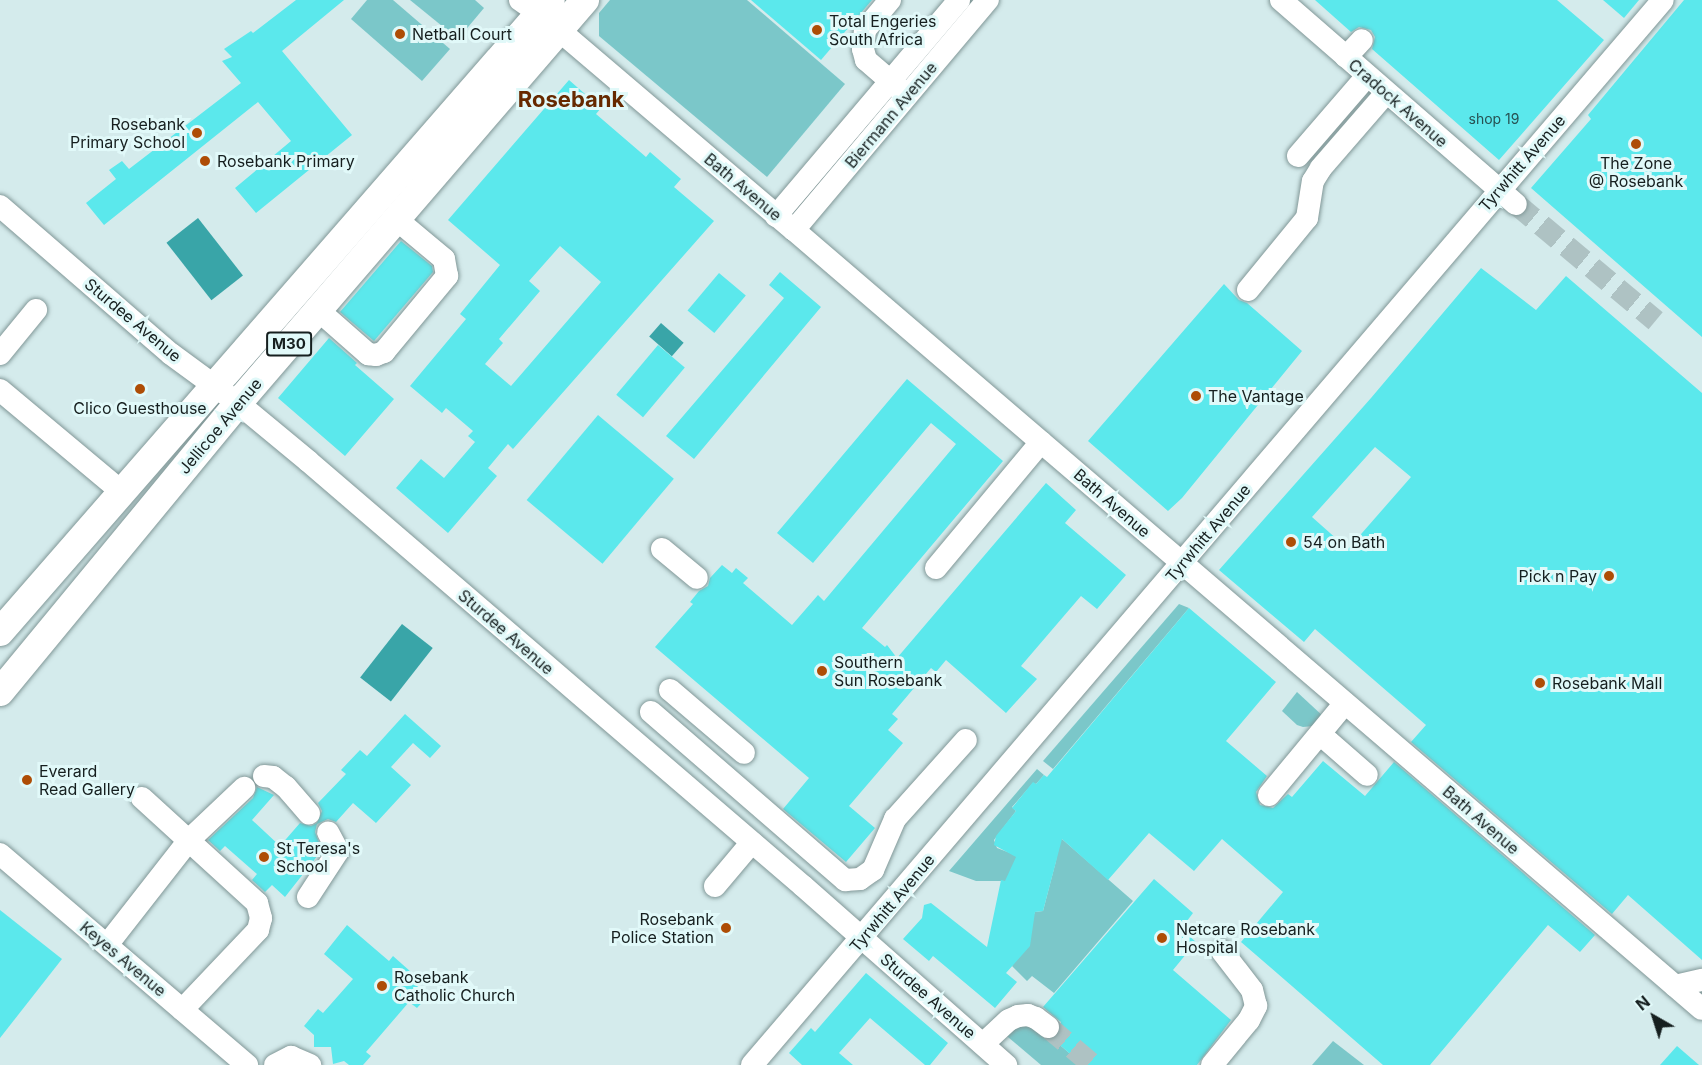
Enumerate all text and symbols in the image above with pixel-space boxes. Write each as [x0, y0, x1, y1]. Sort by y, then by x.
place label: Total Engeries South Africa [829, 11, 936, 49]
marker: Total Engeries South Africa [810, 23, 824, 37]
place label: Netball Court [412, 24, 512, 44]
marker: Netball Court [393, 27, 407, 41]
street label: Cradock Avenue [1345, 55, 1451, 151]
street label: Biermann Avenue [841, 58, 941, 172]
district label: Rosebank [518, 87, 624, 113]
house number: shop 19 [1469, 111, 1519, 127]
street label: Tyrwhitt Avenue [1475, 111, 1569, 215]
place label: Rosebank Primary School [70, 114, 185, 152]
marker: Rosebank Primary School [190, 126, 204, 140]
marker: The Zone @ Rosebank [1629, 137, 1643, 151]
street label: Bath Avenue [700, 149, 786, 225]
place label: Rosebank Primary [217, 151, 355, 171]
place label: The Zone @ Rosebank [1589, 153, 1683, 191]
marker: Rosebank Primary [198, 154, 212, 168]
street label: Sturdee Avenue [81, 274, 185, 366]
road number: M30 [265, 332, 313, 356]
street label: Jellicoe Avenue [174, 374, 266, 478]
marker: Clico Guesthouse [133, 382, 147, 396]
place label: The Vantage [1208, 386, 1304, 406]
marker: The Vantage [1189, 389, 1203, 403]
place label: Clico Guesthouse [73, 398, 207, 418]
street label: Bath Avenue [1070, 465, 1154, 541]
street label: Tyrwhitt Avenue [1162, 480, 1254, 586]
place label: 54 on Bath [1303, 532, 1385, 552]
marker: 54 on Bath [1284, 535, 1298, 549]
place label: Pick n Pay [1519, 566, 1597, 586]
marker: Pick n Pay [1602, 569, 1616, 583]
street label: Sturdee Avenue [454, 585, 558, 679]
place label: Southern Sun Rosebank [834, 652, 942, 690]
marker: Southern Sun Rosebank [815, 664, 829, 678]
place label: Rosebank Mall [1552, 673, 1662, 693]
marker: Rosebank Mall [1533, 676, 1547, 690]
place label: Everard Read Gallery [39, 761, 135, 799]
marker: Everard Read Gallery [20, 773, 34, 787]
street label: Bath Avenue [1439, 782, 1523, 858]
place label: St Teresa's School [276, 838, 360, 876]
marker: St Teresa's School [257, 850, 271, 864]
street label: Tyrwhitt Avenue [846, 850, 938, 956]
place label: Rosebank Police Station [611, 909, 714, 947]
street label: Keyes Avenue [76, 917, 170, 1001]
place label: Netcare Rosebank Hospital [1176, 919, 1315, 957]
marker: Rosebank Police Station [719, 921, 733, 935]
marker: Netcare Rosebank Hospital [1153, 929, 1171, 947]
street label: Sturdee Avenue [876, 949, 980, 1043]
place label: Rosebank Catholic Church [394, 967, 515, 1005]
marker: Rosebank Catholic Church [375, 979, 389, 993]
north arrow [1624, 987, 1684, 1047]
text: N [1632, 991, 1654, 1015]

